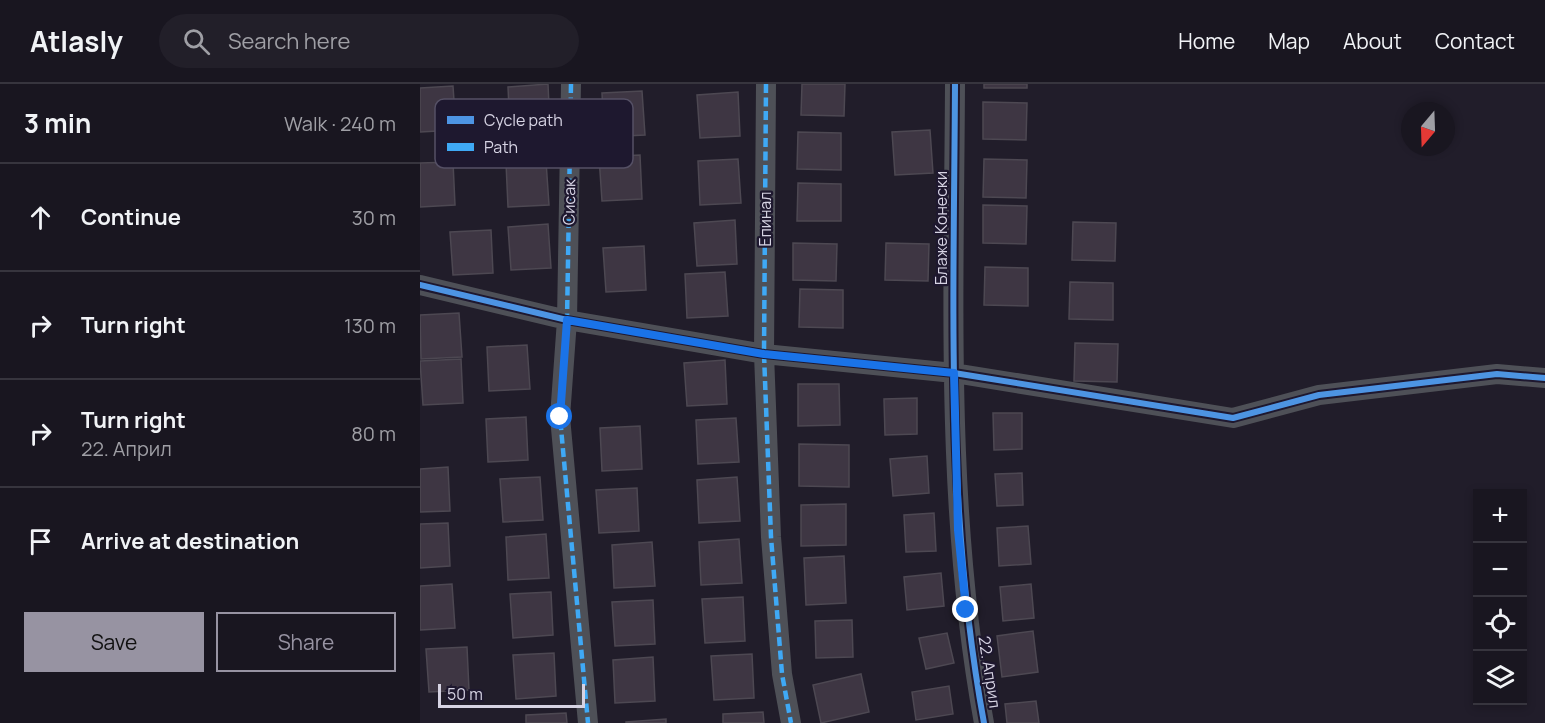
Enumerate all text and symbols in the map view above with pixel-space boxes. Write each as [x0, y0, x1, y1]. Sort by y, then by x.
search box [159, 14, 579, 68]
text: Atlasly [30, 22, 123, 60]
icon: search [180, 25, 213, 58]
text: Search here [228, 26, 350, 56]
text: Home [1178, 27, 1235, 55]
text: Map [1268, 27, 1310, 55]
text: About [1343, 27, 1402, 55]
text: Contact [1435, 27, 1515, 55]
legend [435, 99, 633, 168]
north arrow [1401, 102, 1455, 156]
text: 3 min [24, 105, 91, 141]
text: Cycle path [484, 109, 563, 131]
text: Walk · 240 m [284, 110, 396, 137]
text: Path [484, 136, 518, 158]
street label: Блаже Конески [930, 171, 952, 285]
street label: Сисак [558, 178, 580, 225]
street label: Епинал [754, 192, 776, 246]
icon: ahead [24, 201, 57, 234]
text: Continue [81, 202, 181, 232]
text: 30 m [352, 204, 396, 231]
icon: right [24, 309, 57, 342]
text: Turn right [81, 310, 186, 340]
text: 130 m [344, 312, 396, 339]
route start [546, 403, 572, 429]
text: Turn right [81, 405, 186, 435]
icon: right [24, 417, 57, 450]
text: 80 m [351, 420, 396, 447]
text: 22. Април [81, 435, 172, 462]
map controls [1473, 489, 1527, 705]
button: + [1473, 489, 1527, 543]
icon: arrive [24, 525, 57, 558]
text: Arrive at destination [81, 526, 299, 556]
button: − [1473, 543, 1527, 597]
route end [952, 596, 978, 622]
button: locate [1473, 597, 1527, 651]
button: Save [24, 612, 204, 672]
button: Share [216, 612, 396, 672]
street label: 22. Април [973, 634, 1007, 710]
button: layers [1473, 651, 1527, 705]
scale bar [438, 681, 585, 708]
text: 50 m [447, 683, 483, 705]

